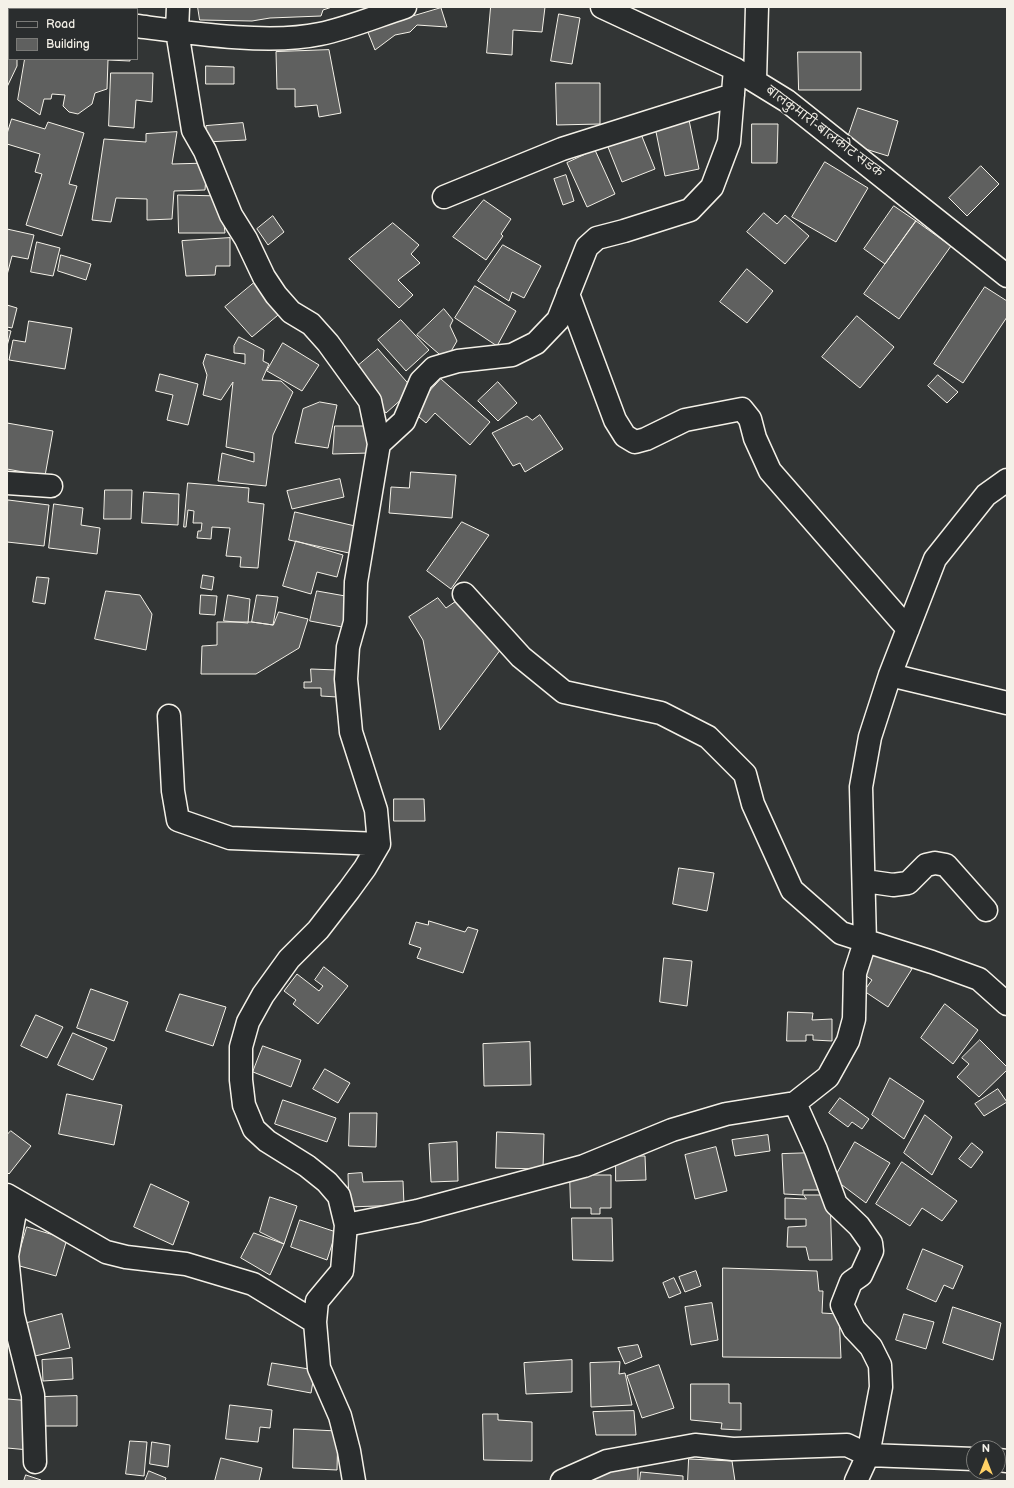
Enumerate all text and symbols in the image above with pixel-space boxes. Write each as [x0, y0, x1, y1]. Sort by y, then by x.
legend [8, 8, 138, 60]
text: Road [46, 17, 75, 32]
text: Building [46, 37, 90, 52]
street label: बालकुमारी-बालकोट सडक [763, 83, 885, 181]
north arrow [966, 1440, 1006, 1480]
text: N [982, 1442, 990, 1455]

